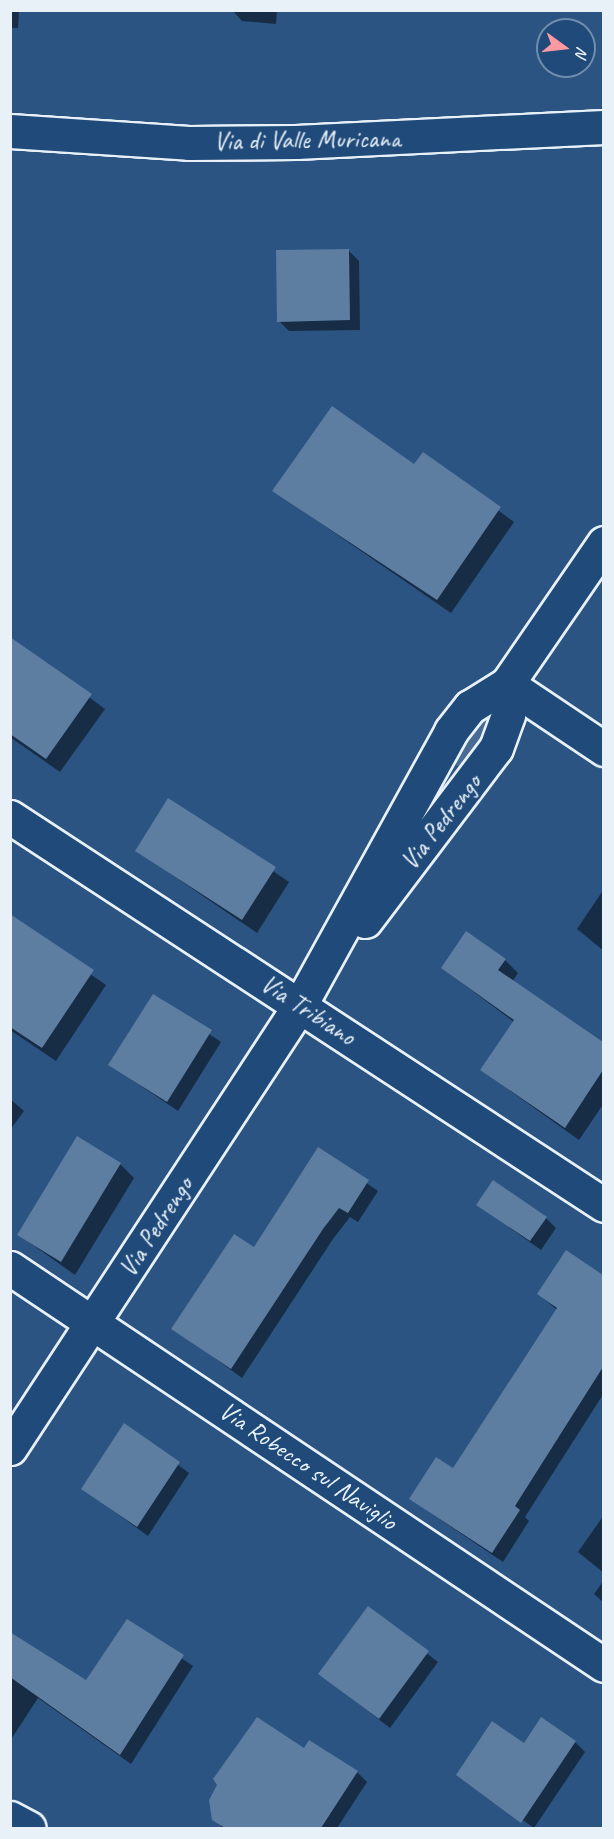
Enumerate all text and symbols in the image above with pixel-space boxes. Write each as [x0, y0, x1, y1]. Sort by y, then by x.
north arrow [536, 18, 596, 78]
text: N [571, 45, 592, 60]
street label: Via di Valle Muricana [213, 123, 401, 157]
street label: Via Pedrengo [394, 768, 488, 876]
street label: Via Tribiano [255, 968, 361, 1052]
street label: Via Pedrengo [112, 1171, 200, 1283]
street label: Via Robecco sul Naviglio [213, 1395, 403, 1537]

